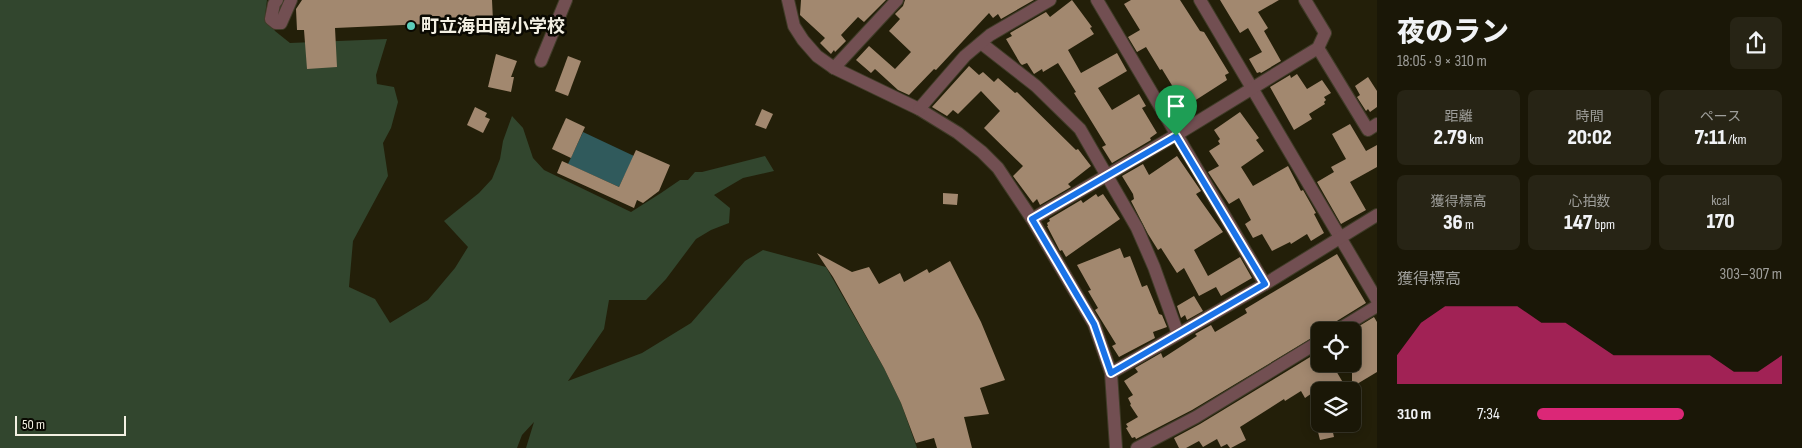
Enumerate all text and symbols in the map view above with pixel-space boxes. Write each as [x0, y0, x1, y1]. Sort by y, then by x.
place label: 町立海田南小学校 [421, 16, 565, 37]
text: 夜のラン [1397, 16, 1509, 49]
button: share [1730, 17, 1782, 69]
marker: 町立海田南小学校 [405, 20, 417, 32]
text: 18:05 · 9 × 310 m [1397, 52, 1487, 71]
pin [1155, 85, 1197, 136]
icon: arrive [1162, 92, 1190, 120]
text: 距離 [1445, 108, 1473, 125]
text: 時間 [1576, 108, 1604, 125]
text: ペース [1700, 108, 1741, 125]
text: 2.79 [1433, 125, 1467, 150]
text: 20:02 [1567, 125, 1612, 150]
text: 7:11 [1694, 125, 1726, 150]
text: km [1467, 131, 1484, 148]
text: /km [1726, 131, 1747, 148]
text: kcal [1711, 192, 1730, 209]
text: 獲得標高 [1431, 193, 1487, 210]
text: 心拍数 [1569, 193, 1611, 210]
text: 170 [1706, 209, 1735, 234]
text: 36 [1443, 210, 1463, 235]
text: 147 [1564, 210, 1592, 235]
text: m [1463, 216, 1474, 233]
text: bpm [1592, 216, 1615, 233]
text: 303–307 m [1720, 265, 1782, 284]
text: 獲得標高 [1397, 270, 1461, 289]
map controls [1311, 322, 1361, 432]
button: locate [1311, 322, 1361, 372]
button: layers [1311, 382, 1361, 432]
text: 310 m [1397, 405, 1431, 424]
text: 7:34 [1477, 405, 1500, 424]
scale bar [15, 413, 126, 436]
text: 50 m [22, 416, 45, 433]

